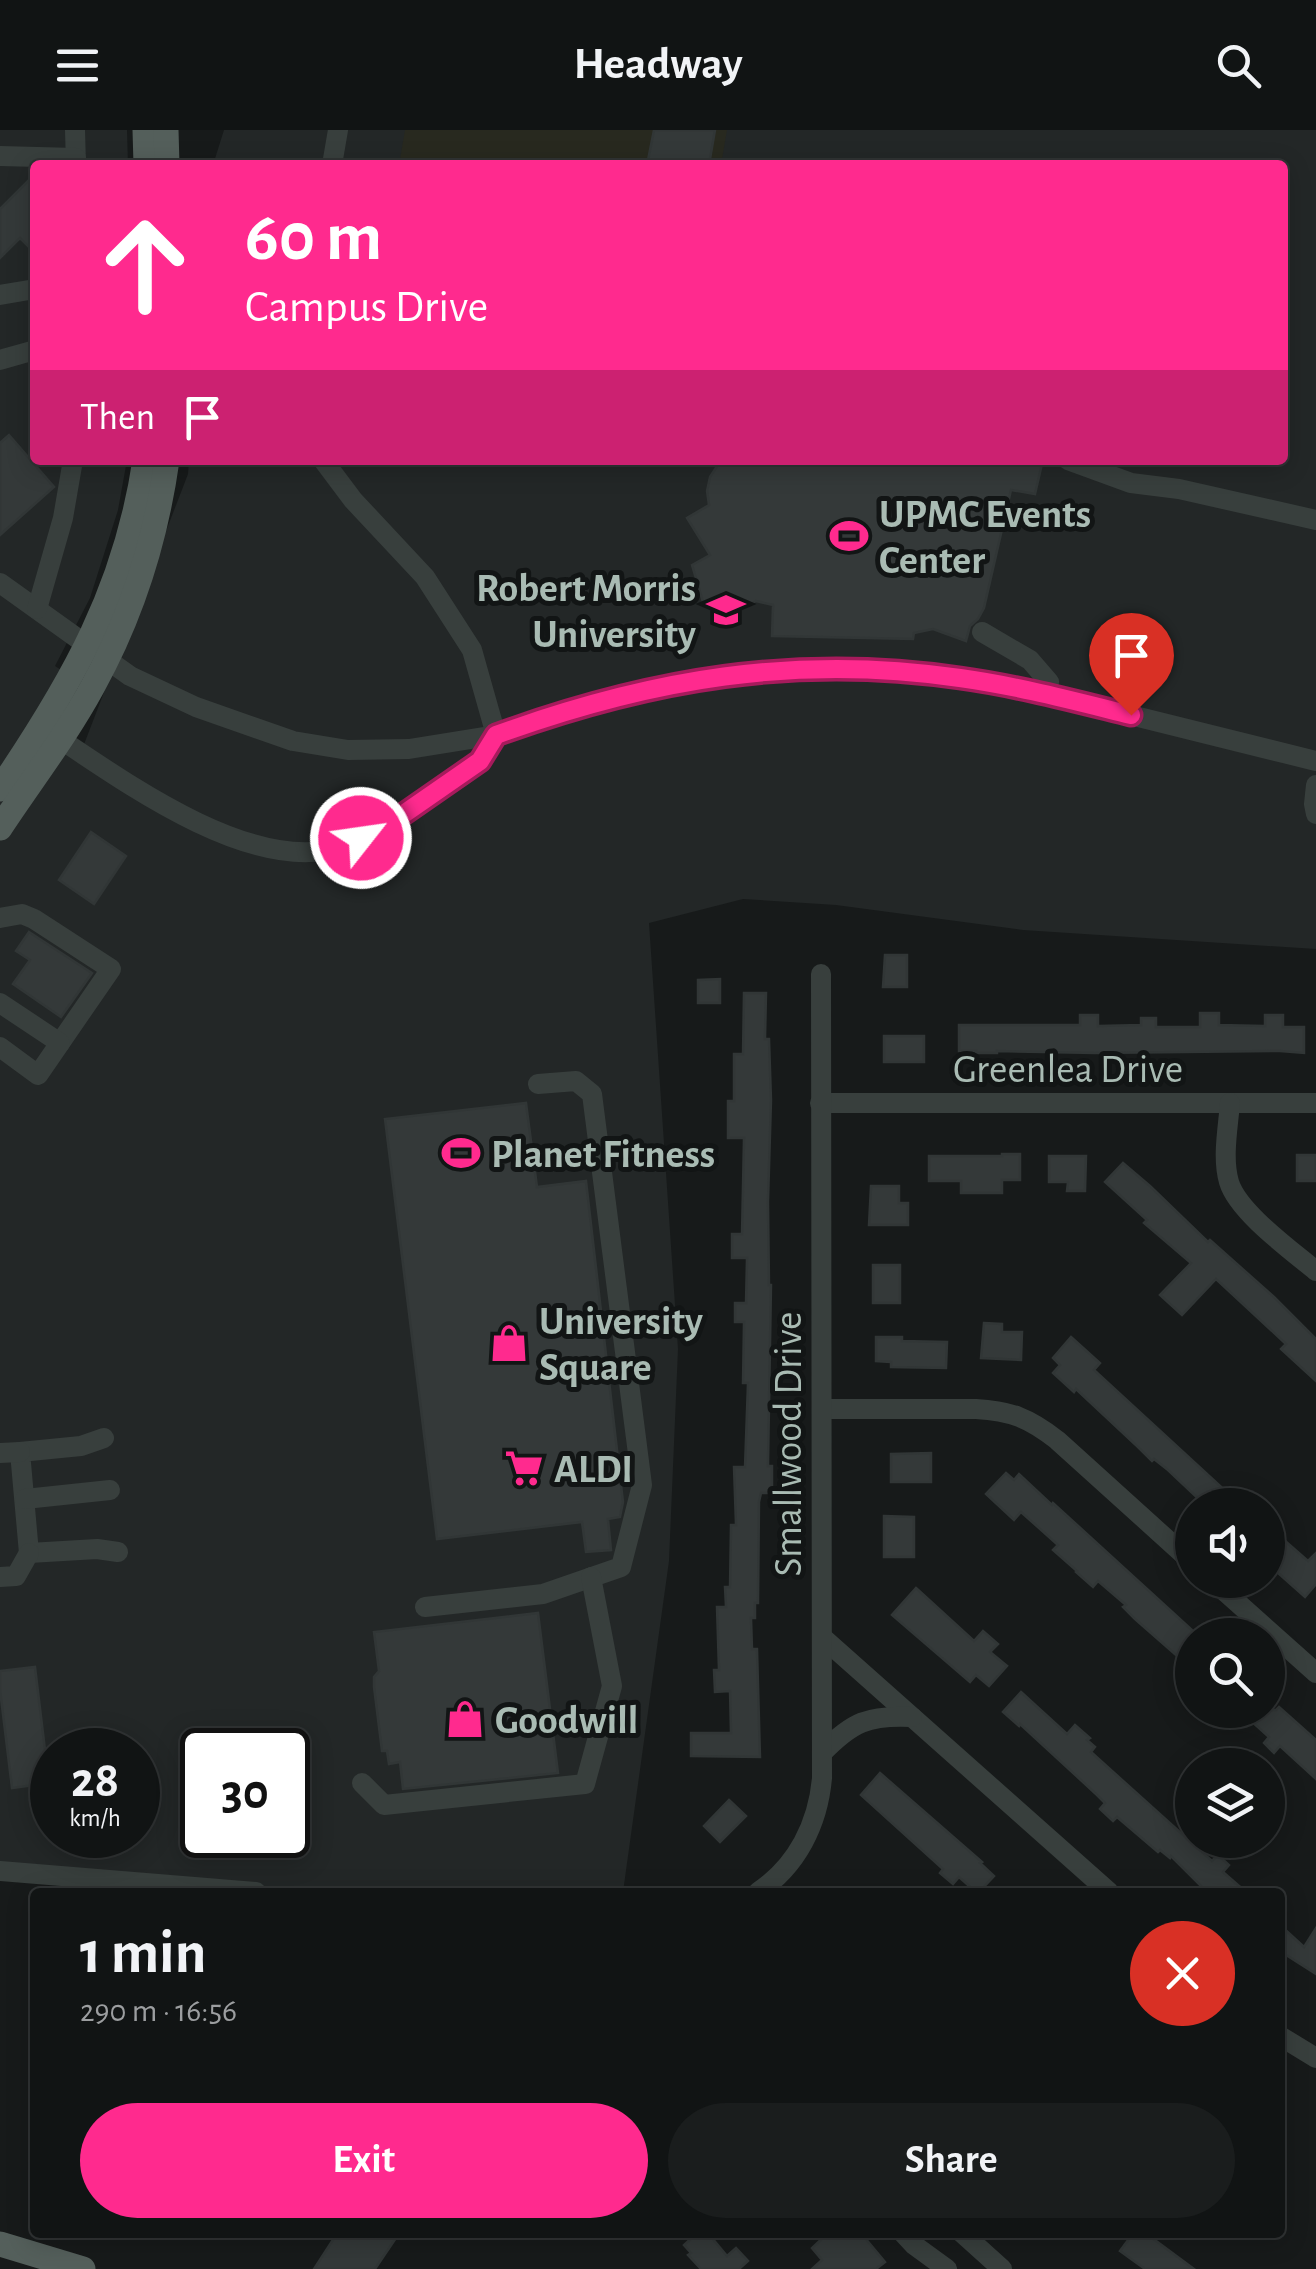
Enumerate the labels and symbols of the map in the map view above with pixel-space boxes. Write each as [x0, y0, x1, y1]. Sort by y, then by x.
place label: UPMC Events Center [879, 495, 1091, 581]
sports icon: UPMC Events Center [828, 515, 870, 557]
place label: Robert Morris University [476, 569, 696, 655]
school or university icon: Robert Morris University [705, 589, 747, 631]
pin [1089, 613, 1174, 716]
position arrow [309, 786, 413, 890]
street label: Greenlea Drive [953, 1050, 1183, 1090]
sports icon: Planet Fitness [440, 1132, 482, 1174]
place label: Planet Fitness [491, 1135, 715, 1175]
place label: University Square [539, 1302, 703, 1388]
street label: Smallwood Drive [769, 1312, 809, 1576]
shop icon: University Square [488, 1322, 530, 1364]
supermarket icon: ALDI [503, 1447, 545, 1489]
place label: ALDI [554, 1450, 633, 1490]
shop icon: Goodwill [444, 1698, 486, 1740]
place label: Goodwill [495, 1701, 638, 1741]
speed limit sign: 30 [180, 1728, 310, 1858]

